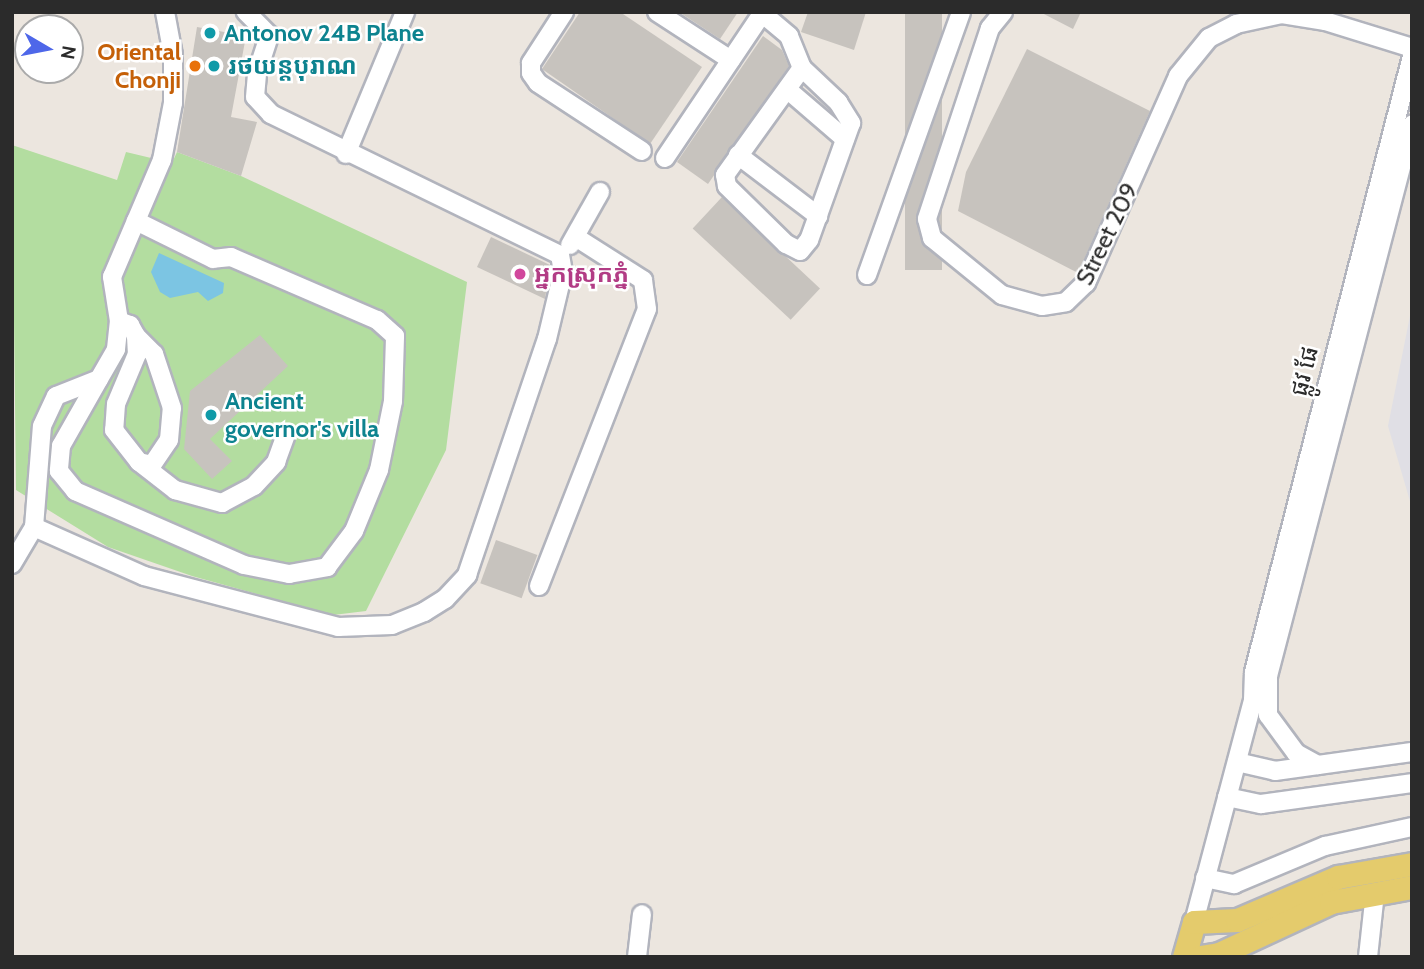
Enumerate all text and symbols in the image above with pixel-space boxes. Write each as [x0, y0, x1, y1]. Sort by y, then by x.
north arrow [14, 14, 84, 84]
place label: Antonov 24B Plane [224, 19, 424, 47]
marker: Antonov 24B Plane [202, 25, 218, 41]
place label: Oriental Chonji [97, 38, 181, 94]
text: N [56, 44, 81, 61]
place label: រថយន្តបុរាណ [228, 52, 357, 80]
marker: Oriental Chonji [187, 58, 203, 74]
marker: រថយន្តបុរាណ [206, 58, 222, 74]
street label: Street 209 [1070, 178, 1144, 290]
place label: អ្នកស្រុកភ្នំ [534, 260, 629, 288]
marker: អ្នកស្រុកភ្នំ [512, 266, 528, 282]
street label: ផ្លូវ ផែ [1284, 343, 1324, 399]
place label: Ancient governor's villa [225, 387, 379, 443]
marker: Ancient governor's villa [203, 407, 219, 423]

